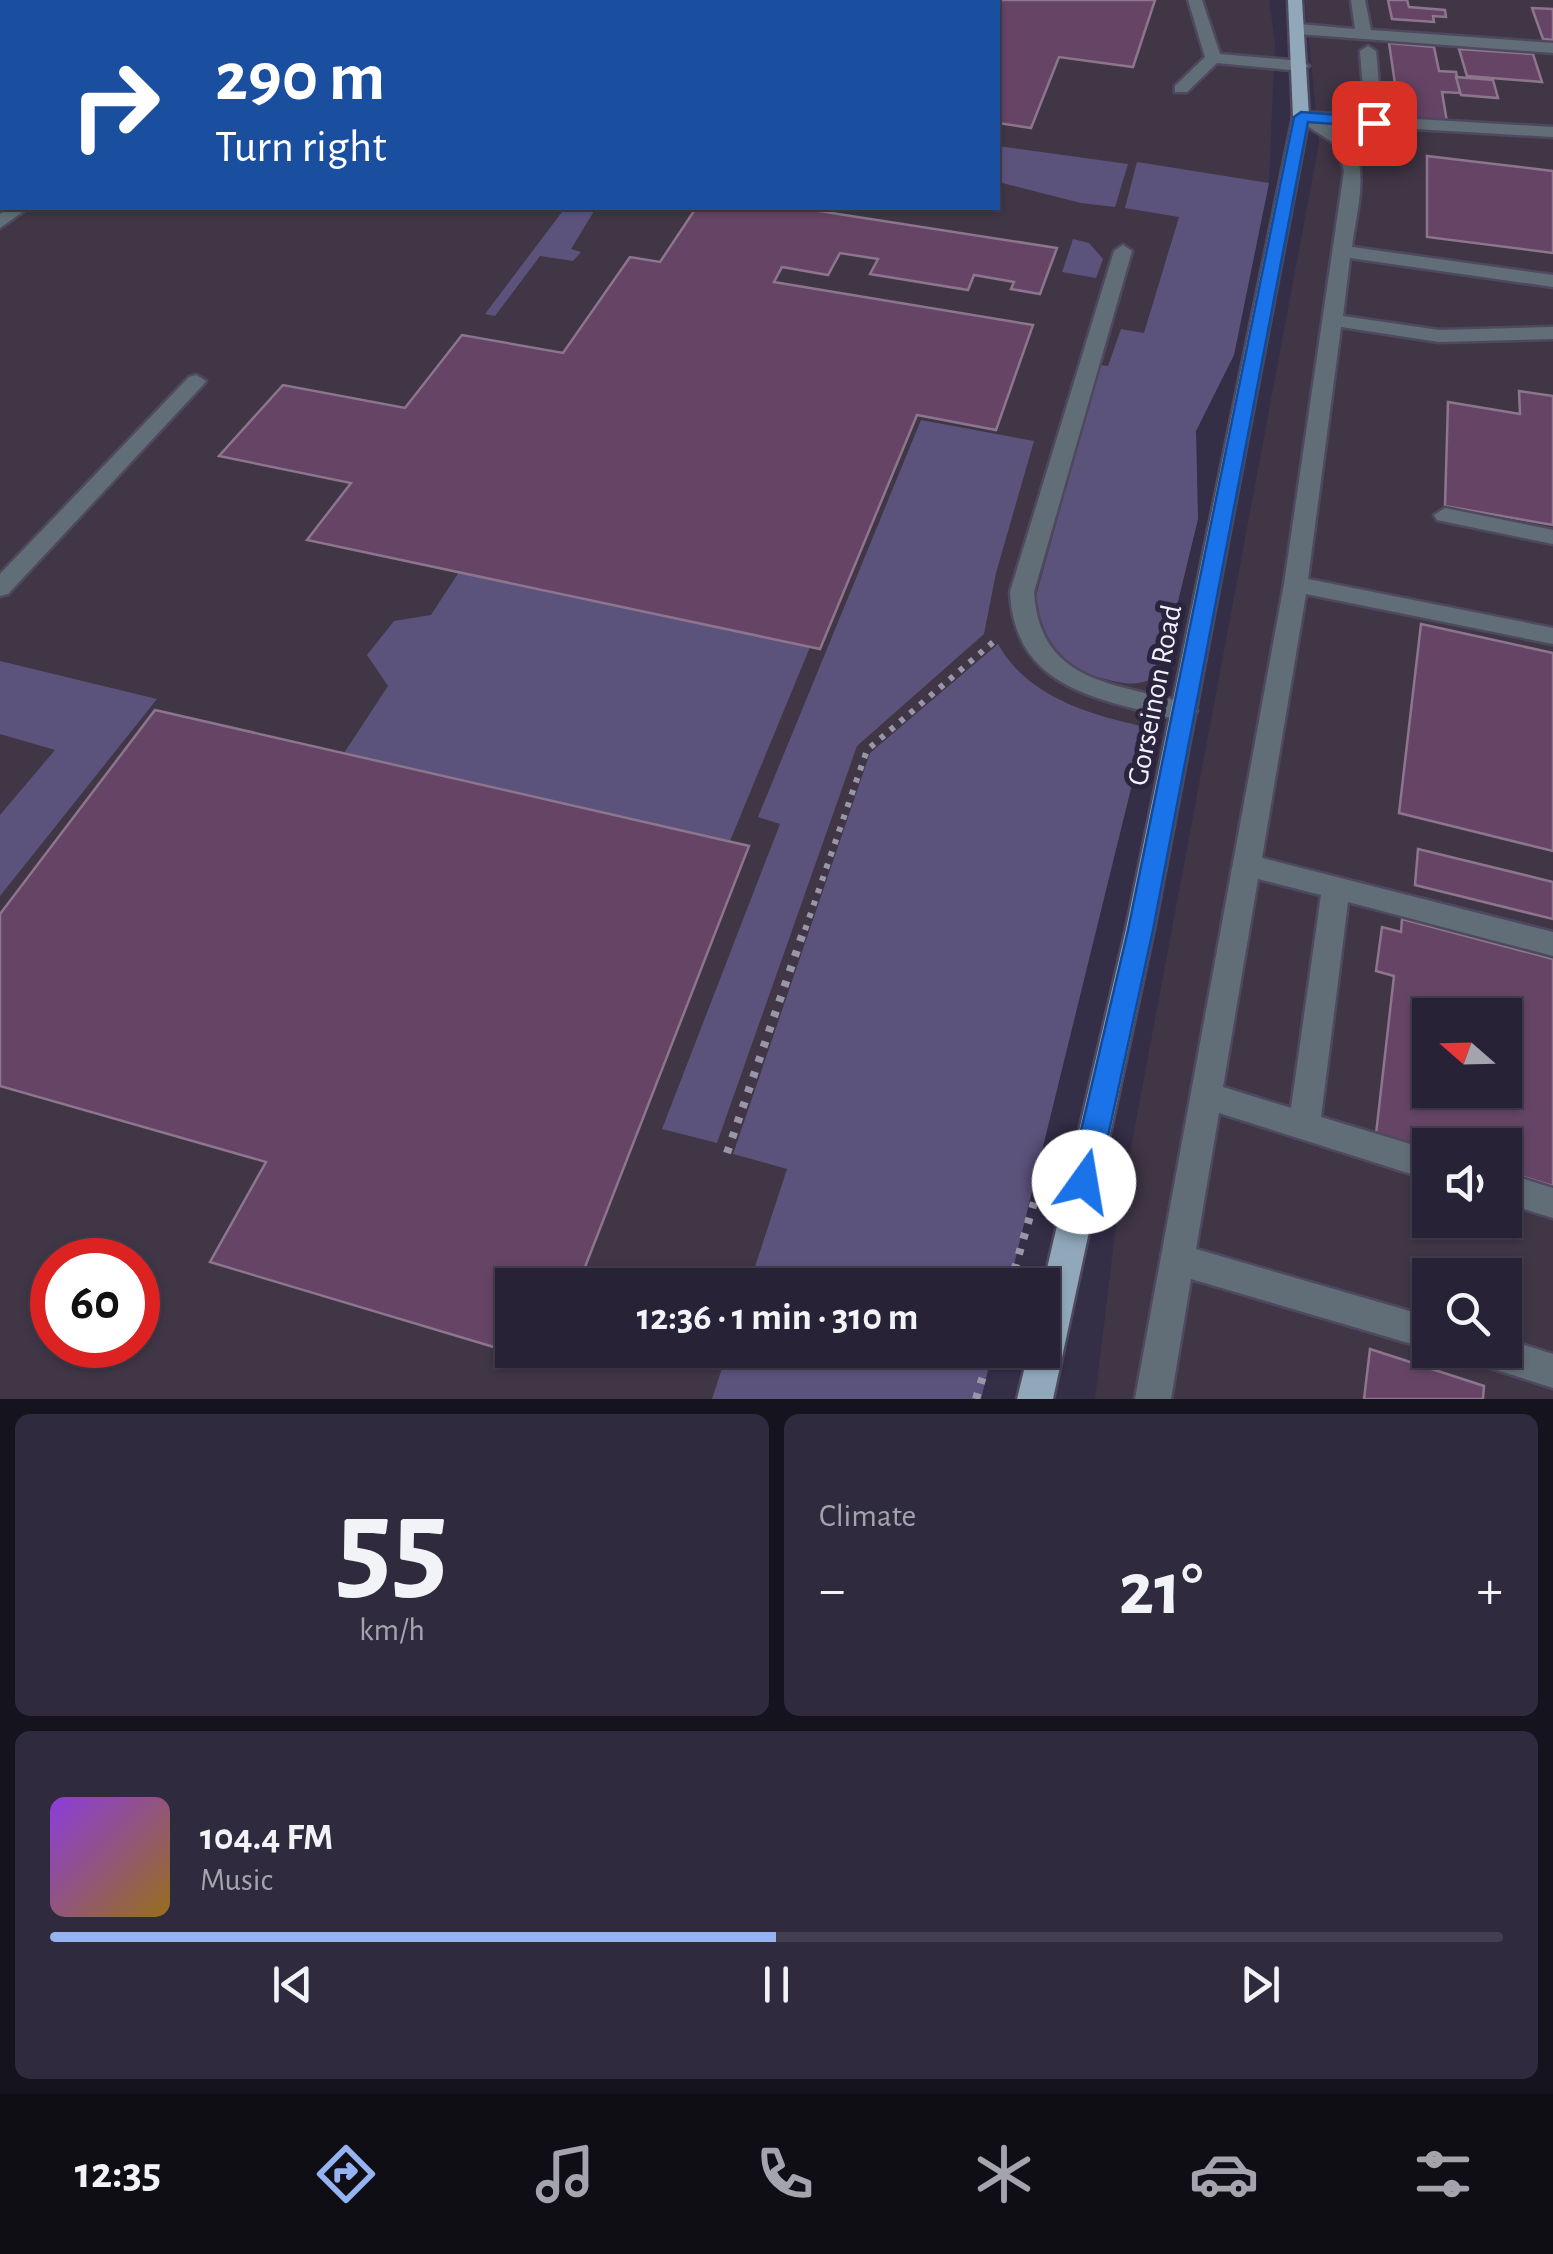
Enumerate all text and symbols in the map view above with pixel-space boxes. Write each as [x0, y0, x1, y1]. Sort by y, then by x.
icon: right [50, 40, 180, 170]
text: 290 m [215, 43, 385, 113]
pin [1332, 81, 1417, 166]
icon: arrive [1347, 96, 1402, 151]
text: Turn right [215, 125, 387, 170]
street label: Gorseinon Road [1123, 602, 1187, 788]
north arrow [1412, 998, 1522, 1108]
map controls [1412, 998, 1522, 1368]
button: sound [1412, 1128, 1522, 1238]
position arrow [1032, 1130, 1136, 1234]
speed limit sign: 60 [30, 1238, 160, 1368]
button: search [1412, 1258, 1522, 1368]
text: 12:36 · 1 min · 310 m [637, 1299, 918, 1337]
text: 55 [336, 1481, 448, 1611]
text: Climate [819, 1500, 916, 1532]
text: 21° [1119, 1553, 1203, 1628]
text: − [819, 1563, 845, 1618]
text: + [1477, 1563, 1503, 1618]
text: km/h [359, 1614, 425, 1646]
text: 104.4 FM [200, 1819, 333, 1857]
text: Music [200, 1864, 273, 1896]
icon: previous [265, 1957, 320, 2012]
icon: pause [749, 1957, 804, 2012]
icon: next [1233, 1957, 1288, 2012]
icon: directions [311, 2139, 381, 2209]
icon: music [530, 2139, 600, 2209]
icon: phone [750, 2139, 820, 2209]
icon: climate [969, 2139, 1039, 2209]
icon: car [1189, 2139, 1259, 2209]
icon: filters [1408, 2139, 1478, 2209]
text: 12:35 [75, 2151, 161, 2196]

